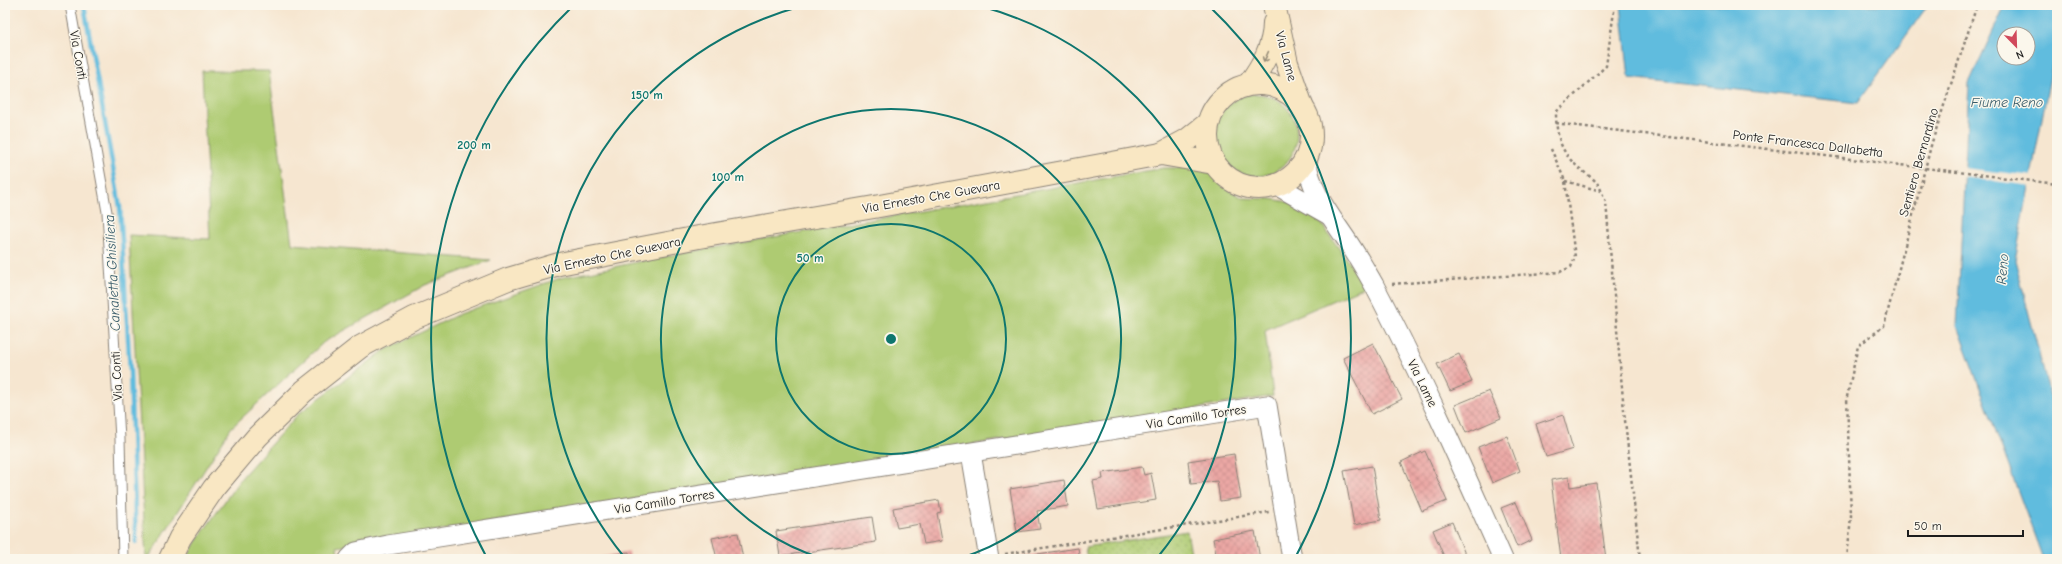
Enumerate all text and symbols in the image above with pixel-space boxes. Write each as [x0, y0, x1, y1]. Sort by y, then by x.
north arrow [1996, 26, 2036, 66]
street label: Via Conti [67, 29, 90, 81]
street label: Via Lame [1273, 29, 1301, 83]
text: N [2014, 47, 2026, 62]
one-way arrow [1262, 51, 1269, 63]
text: 150 m [631, 88, 663, 102]
water label: Fiume Reno [1971, 94, 2043, 111]
street label: Sentiero Bernardino [1896, 106, 1941, 218]
street label: Ponte Francesca Dallabetta [1732, 127, 1884, 160]
text: 200 m [457, 138, 491, 152]
text: 100 m [712, 170, 744, 184]
street label: Via Ernesto Che Guevara [861, 177, 1001, 216]
water label: Canaletta Ghisiliera [101, 214, 124, 332]
street label: Via Ernesto Che Guevara [542, 234, 682, 277]
text: 50 m [796, 251, 824, 265]
water label: Reno [1993, 253, 2012, 285]
centre of rings [884, 332, 898, 346]
street label: Via Conti [108, 351, 125, 401]
street label: Via Lame [1405, 357, 1441, 410]
street label: Via Camillo Torres [1145, 401, 1247, 432]
street label: Via Camillo Torres [613, 486, 715, 517]
scale bar [1908, 512, 2023, 538]
text: 50 m [1914, 519, 1942, 533]

